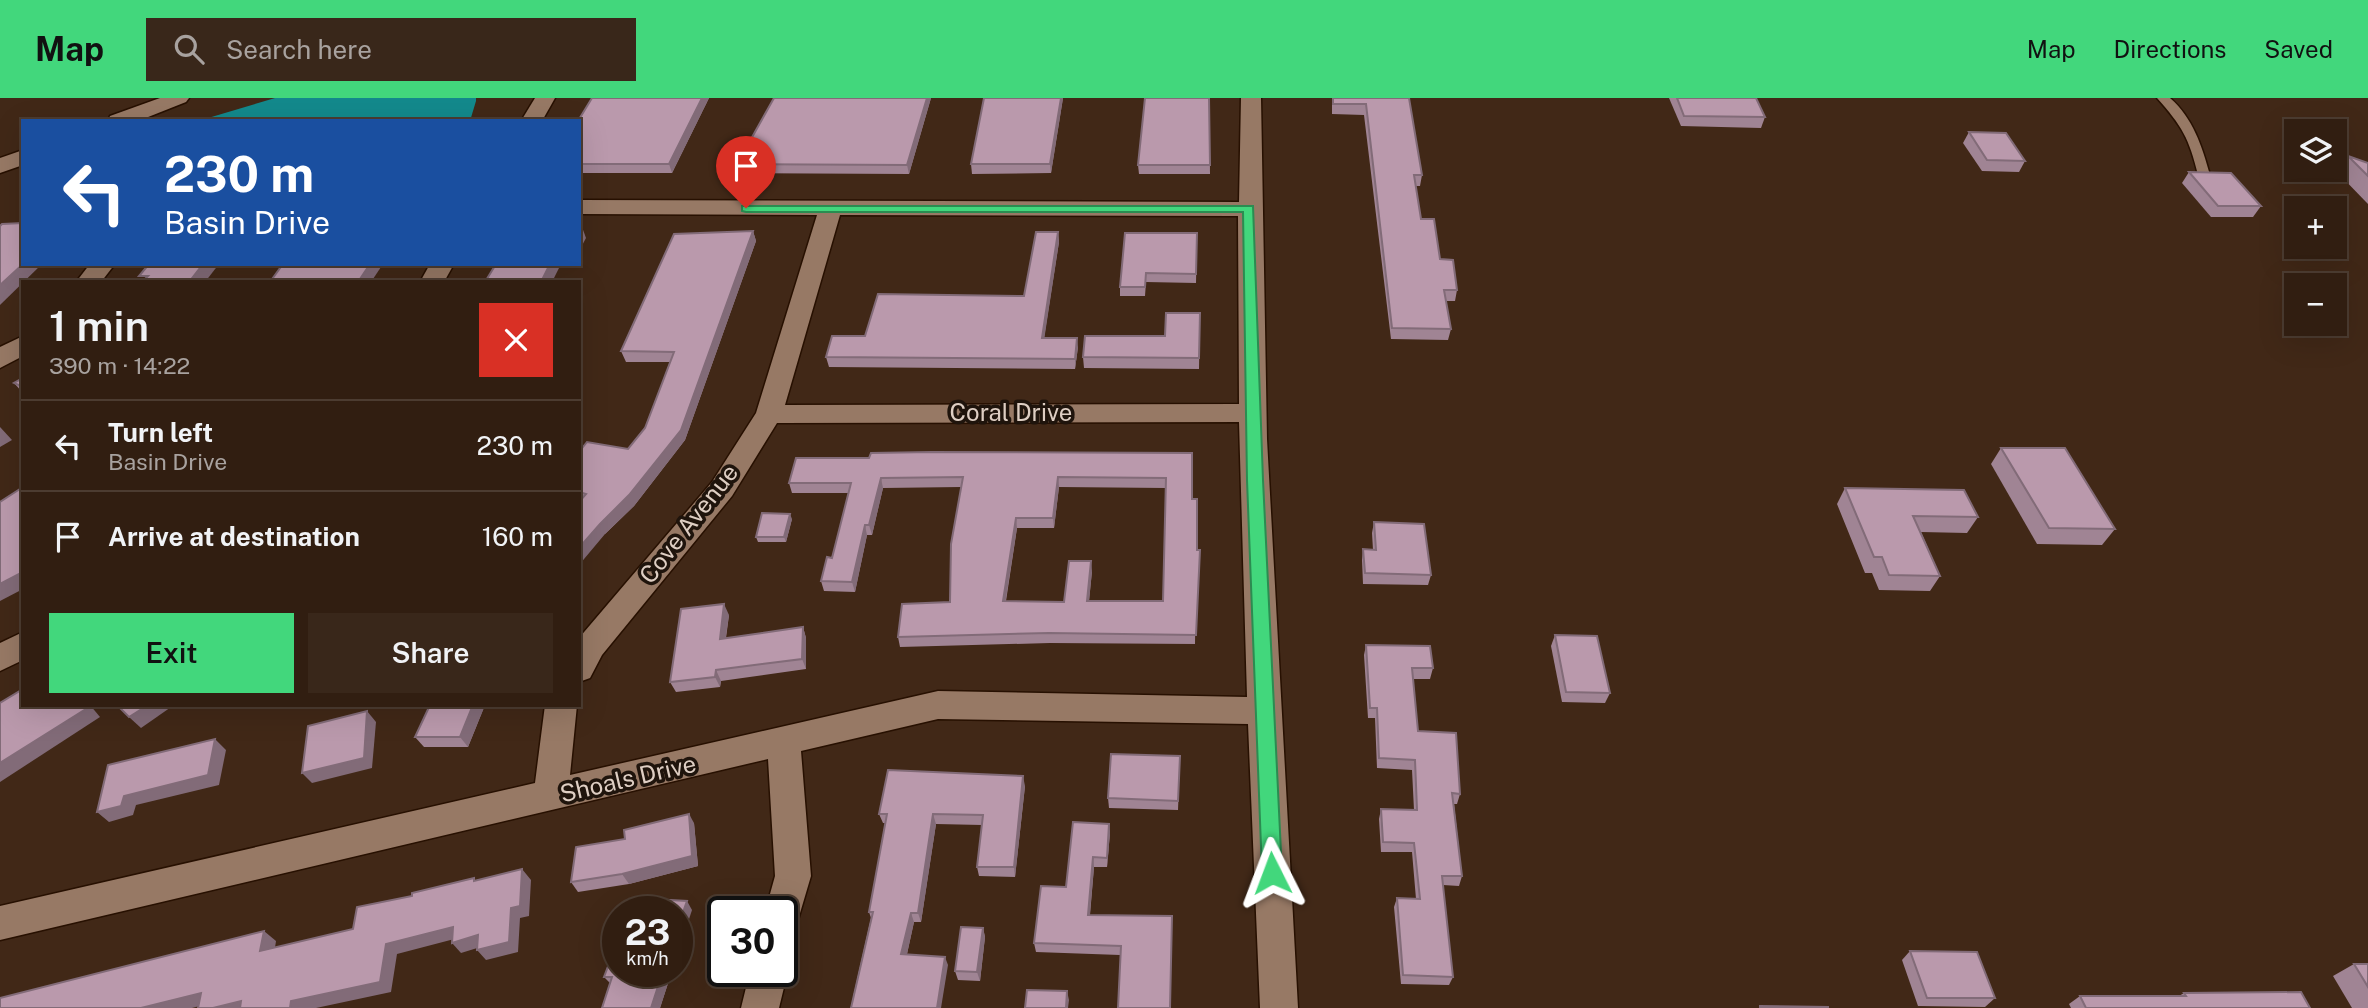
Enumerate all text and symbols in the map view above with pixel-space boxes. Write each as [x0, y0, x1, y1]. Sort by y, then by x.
search box [146, 18, 636, 81]
text: Map [35, 30, 104, 68]
icon: search [170, 30, 208, 68]
text: Search here [226, 34, 372, 65]
text: Map [2027, 35, 2076, 63]
text: Directions [2114, 35, 2226, 63]
text: Saved [2264, 35, 2333, 63]
map controls [2284, 119, 2347, 336]
button: layers [2284, 119, 2347, 182]
pin [716, 136, 776, 208]
text: 230 m [164, 145, 314, 203]
icon: left [49, 147, 140, 238]
icon: arrive [727, 147, 765, 185]
button: + [2284, 196, 2347, 259]
text: Basin Drive [164, 204, 330, 241]
button: − [2284, 273, 2347, 336]
text: 1 min [49, 301, 149, 350]
button: close [479, 303, 553, 377]
text: 390 m · 14:22 [49, 352, 190, 379]
street label: Coral Drive [950, 398, 1072, 426]
text: Turn left [108, 417, 213, 448]
icon: left [49, 427, 87, 465]
text: 230 m [477, 430, 553, 461]
text: Basin Drive [108, 448, 227, 475]
street label: Cove Avenue [633, 458, 743, 589]
icon: arrive [49, 518, 87, 556]
text: Arrive at destination [108, 521, 360, 552]
text: 160 m [482, 521, 553, 552]
button: Exit [49, 613, 294, 693]
button: Share [308, 613, 553, 693]
street label: Shoals Drive [557, 749, 699, 807]
position arrow [1235, 836, 1309, 910]
speed limit sign: 30 [707, 896, 798, 987]
text: 23 [625, 912, 670, 953]
text: km/h [626, 948, 669, 969]

